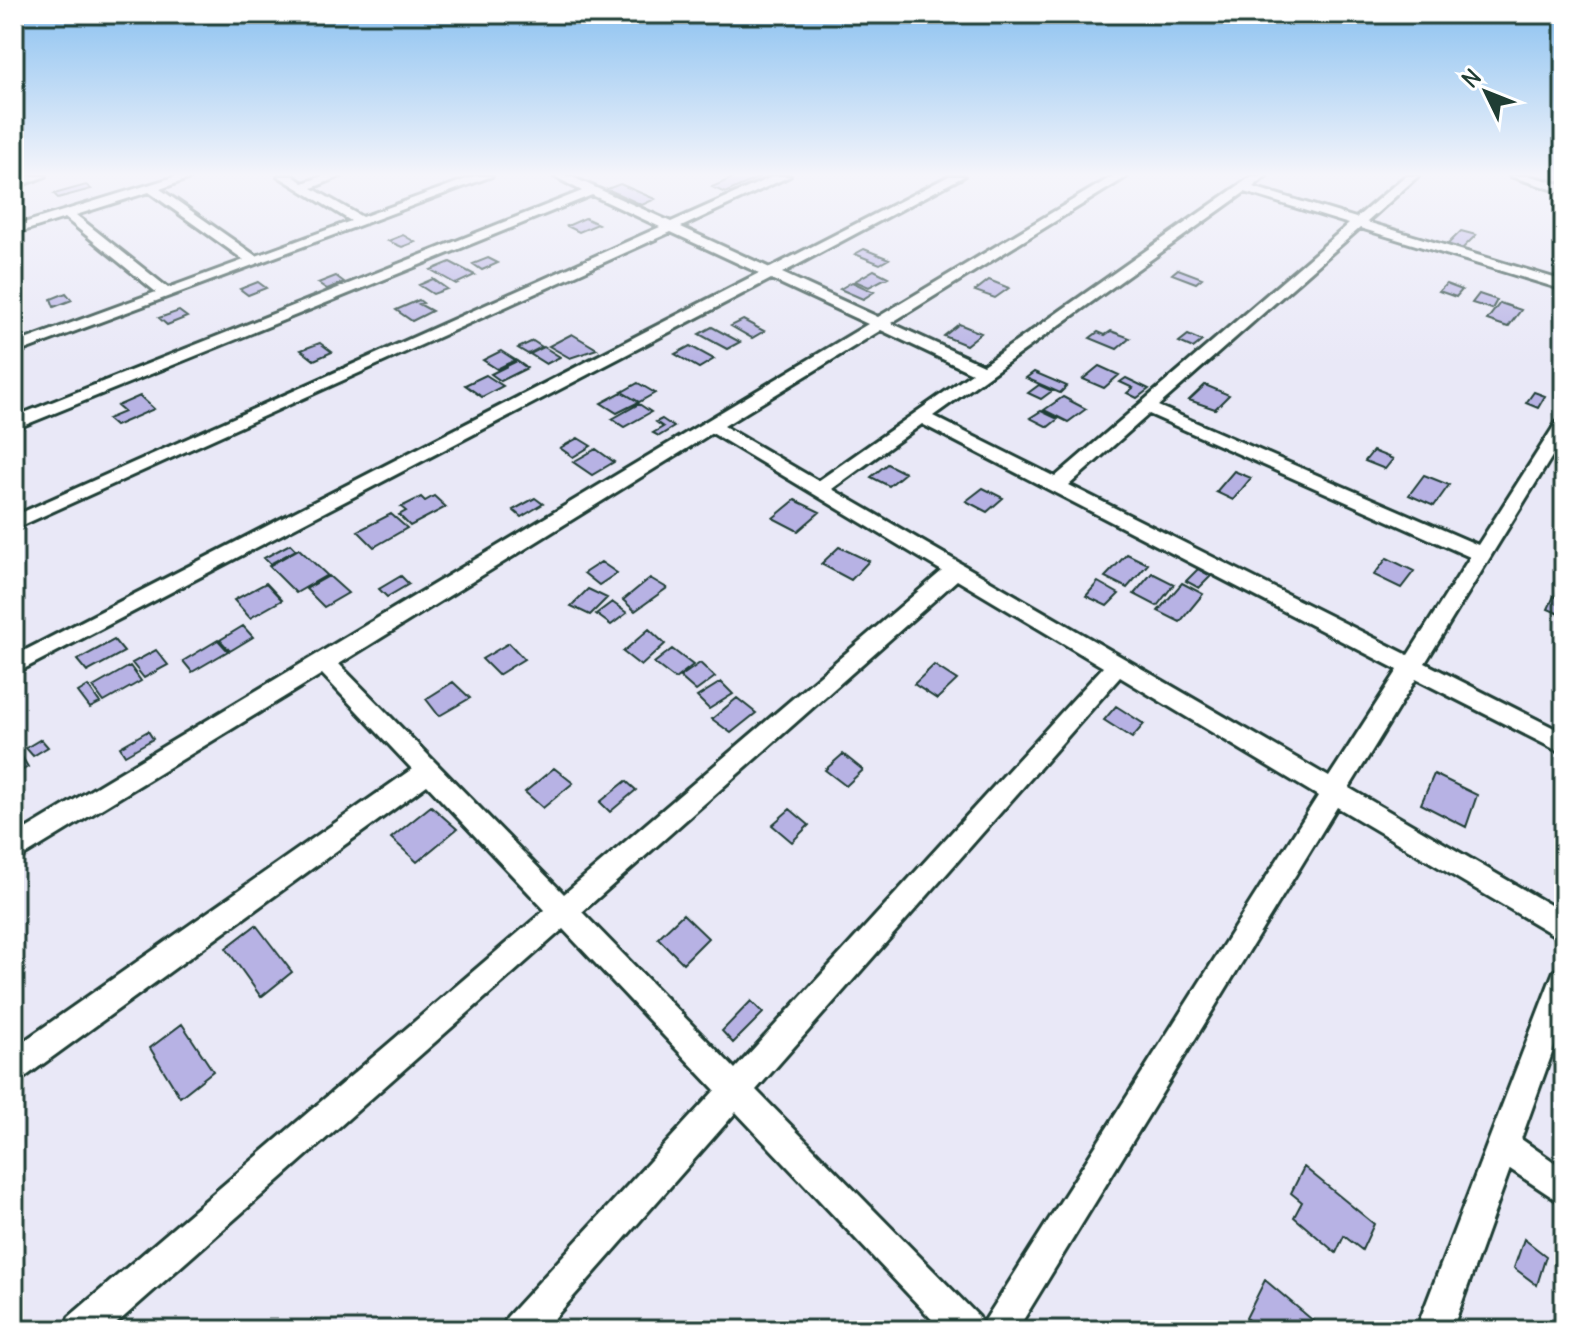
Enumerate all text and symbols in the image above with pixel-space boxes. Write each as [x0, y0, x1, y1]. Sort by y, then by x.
north arrow [1446, 52, 1526, 132]
text: N [1456, 63, 1487, 93]

